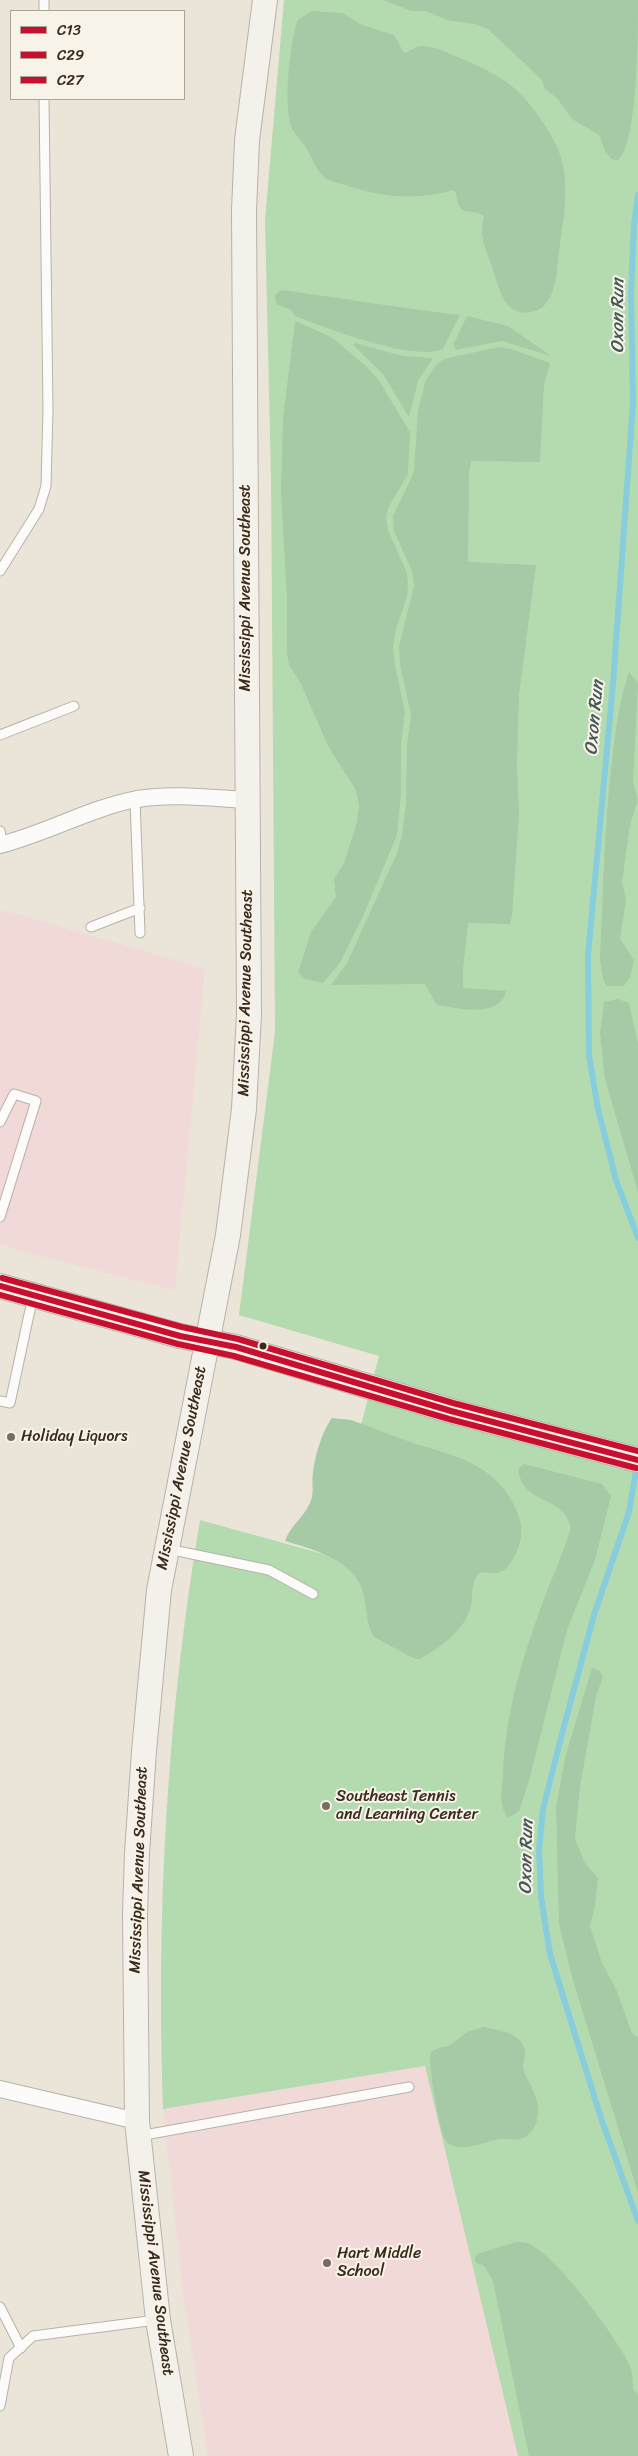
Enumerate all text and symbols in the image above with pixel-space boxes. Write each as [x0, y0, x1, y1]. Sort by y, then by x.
legend [10, 10, 185, 100]
text: C13 [57, 17, 81, 43]
text: C29 [57, 42, 84, 68]
text: C27 [57, 67, 84, 93]
water label: Oxon Run [607, 279, 629, 353]
street label: Mississippi Avenue Southeast [236, 484, 256, 692]
water label: Oxon Run [581, 680, 609, 756]
street label: Mississippi Avenue Southeast [235, 889, 257, 1097]
unlabelled marker [258, 1341, 268, 1351]
street label: Mississippi Avenue Southeast [153, 1365, 211, 1571]
place label: Holiday Liquors [21, 1427, 127, 1447]
marker: Holiday Liquors [5, 1431, 17, 1443]
street label: Mississippi Avenue Southeast [126, 1766, 152, 1974]
place label: Southeast Tennis and Learning Center [336, 1787, 478, 1825]
marker: Southeast Tennis and Learning Center [320, 1800, 332, 1812]
water label: Oxon Run [516, 1819, 538, 1895]
street label: Mississippi Avenue Southeast [133, 2169, 177, 2377]
place label: Hart Middle School [337, 2244, 421, 2282]
marker: Hart Middle School [321, 2257, 333, 2269]

